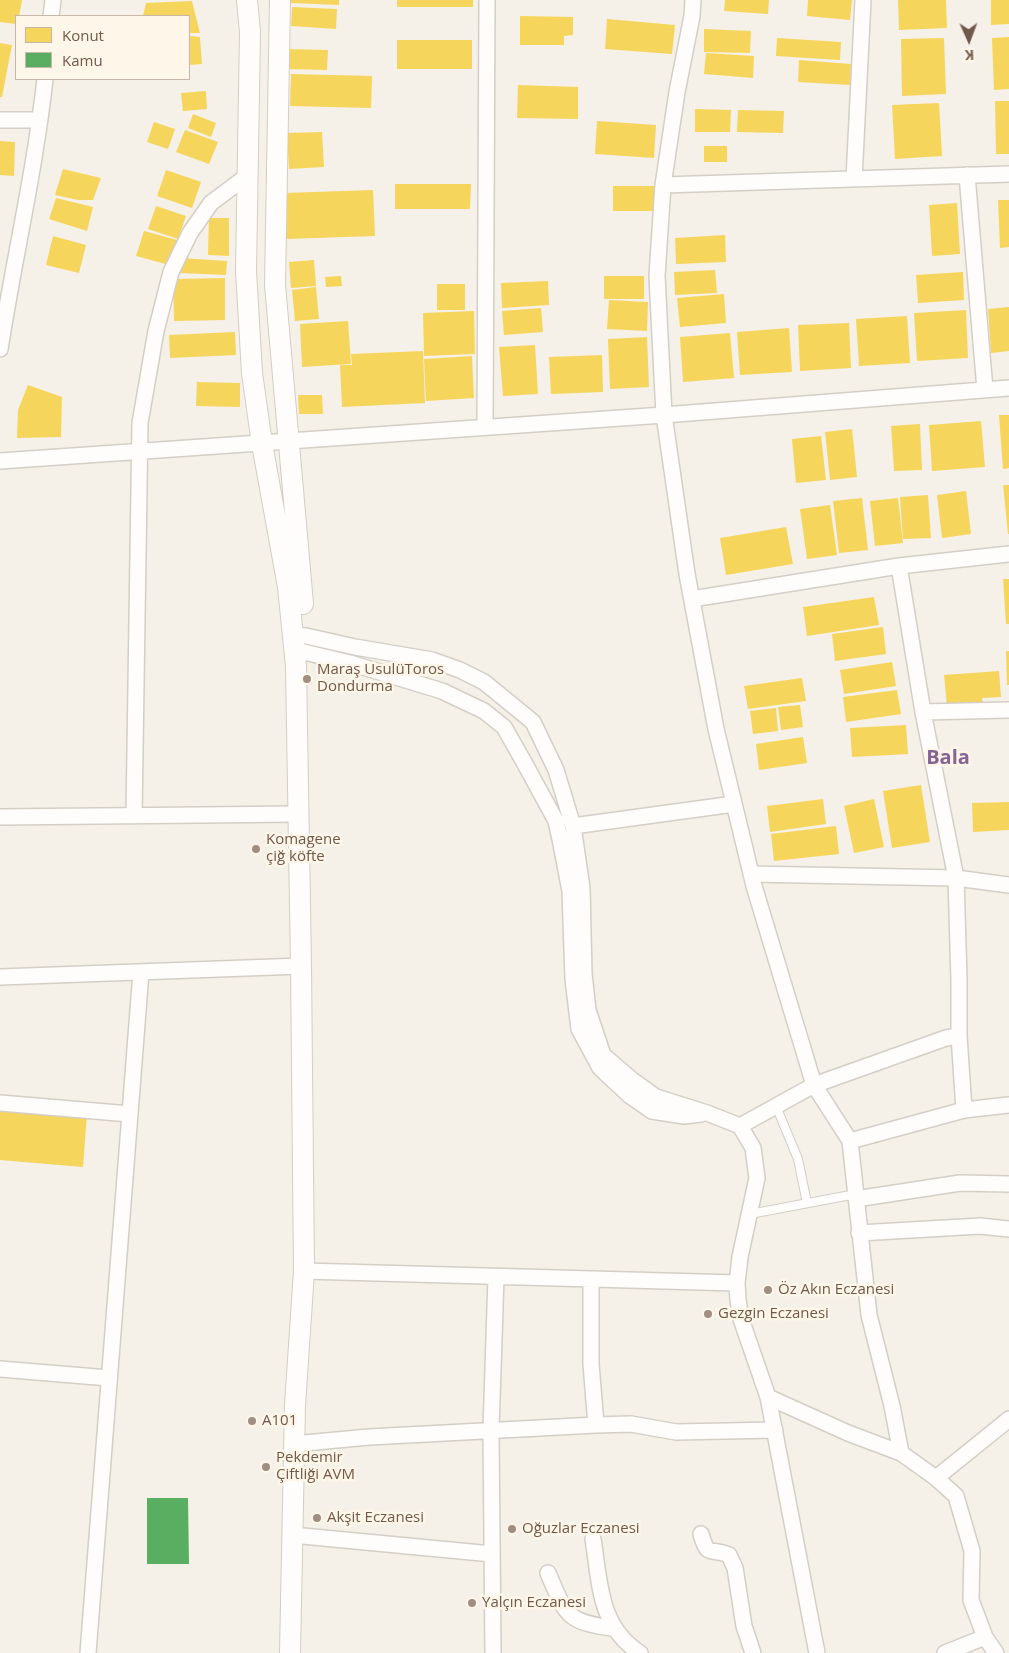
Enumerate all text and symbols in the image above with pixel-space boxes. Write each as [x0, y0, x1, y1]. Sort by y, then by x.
legend [15, 15, 190, 80]
north arrow [944, 15, 994, 65]
text: Konut [62, 25, 104, 45]
text: K [965, 46, 975, 65]
text: Kamu [62, 50, 103, 70]
place label: Maraş UsulüToros Dondurma [317, 661, 444, 696]
marker: Maraş UsulüToros Dondurma [301, 673, 313, 685]
district label: Bala [926, 746, 970, 770]
place label: Komagene çiğ köfte [266, 831, 341, 866]
marker: Komagene çiğ köfte [250, 843, 262, 855]
place label: Öz Akın Eczanesi [778, 1281, 894, 1299]
marker: Öz Akın Eczanesi [762, 1284, 774, 1296]
place label: Gezgin Eczanesi [718, 1305, 829, 1323]
marker: Gezgin Eczanesi [702, 1308, 714, 1320]
place label: A101 [262, 1412, 297, 1430]
marker: A101 [246, 1415, 258, 1427]
place label: Pekdemir Çiftliği AVM [276, 1449, 355, 1484]
marker: Pekdemir Çiftliği AVM [260, 1461, 272, 1473]
place label: Akşit Eczanesi [327, 1509, 424, 1527]
marker: Akşit Eczanesi [311, 1512, 323, 1524]
place label: Oğuzlar Eczanesi [522, 1520, 640, 1538]
marker: Oğuzlar Eczanesi [506, 1523, 518, 1535]
place label: Yalçın Eczanesi [482, 1594, 586, 1612]
marker: Yalçın Eczanesi [466, 1597, 478, 1609]

